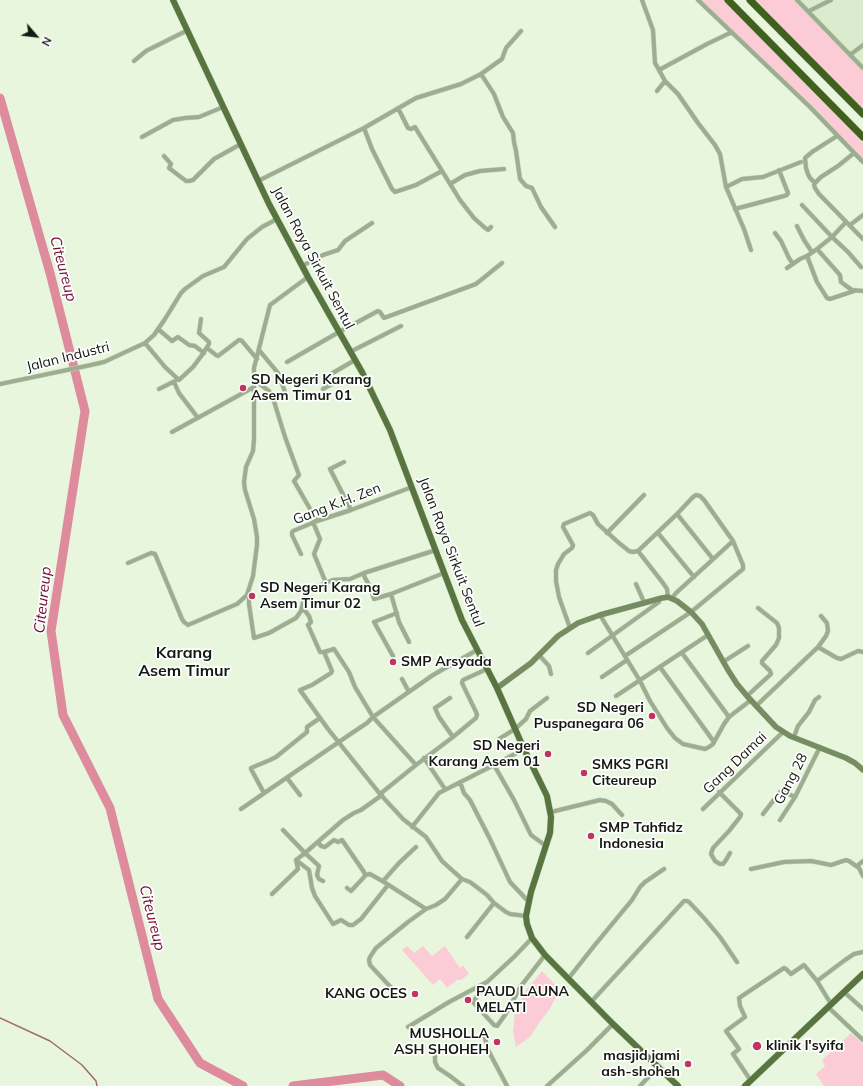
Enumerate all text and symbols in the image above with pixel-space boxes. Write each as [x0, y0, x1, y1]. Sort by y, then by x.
north arrow [16, 16, 56, 56]
text: N [38, 35, 55, 49]
street label: Jalan Raya Sirkuit Sentul [268, 184, 358, 332]
water label: Citeureup [46, 234, 80, 304]
street label: Jalan Industri [25, 339, 111, 375]
place label: SD Negeri Karang Asem Timur 01 [251, 372, 371, 404]
marker: SD Negeri Karang Asem Timur 01 [238, 383, 248, 393]
street label: Jalan Raya Sirkuit Sentul [415, 475, 487, 629]
street label: Gang K.H. Zen [291, 480, 383, 528]
water label: Citeureup [31, 566, 55, 634]
place label: SD Negeri Karang Asem Timur 02 [260, 580, 380, 612]
marker: SD Negeri Karang Asem Timur 02 [247, 591, 257, 601]
district label: Karang Asem Timur [138, 643, 230, 681]
place label: SMP Arsyada [401, 654, 492, 670]
marker: SMP Arsyada [388, 657, 398, 667]
place label: SD Negeri Puspanegara 06 [534, 700, 644, 732]
marker: SD Negeri Puspanegara 06 [647, 711, 657, 721]
street label: Gang Damai [700, 729, 770, 797]
place label: SD Negeri Karang Asem 01 [429, 738, 540, 770]
marker: SD Negeri Karang Asem 01 [543, 749, 553, 759]
street label: Gang 28 [771, 750, 811, 808]
place label: SMKS PGRI Citeureup [592, 757, 668, 790]
marker: SMKS PGRI Citeureup [579, 768, 589, 778]
place label: SMP Tahfidz Indonesia [599, 820, 683, 852]
marker: SMP Tahfidz Indonesia [586, 831, 596, 841]
water label: Citeureup [135, 883, 169, 953]
place label: PAUD LAUNA MELATI [476, 984, 569, 1016]
place label: KANG OCES [325, 986, 407, 1002]
marker: KANG OCES [410, 989, 420, 999]
marker: PAUD LAUNA MELATI [463, 995, 473, 1005]
place label: MUSHOLLA ASH SHOHEH [394, 1026, 489, 1058]
marker: MUSHOLLA ASH SHOHEH [492, 1037, 502, 1047]
place label: klinik l'syifa [766, 1038, 844, 1054]
marker: klinik l'syifa [751, 1040, 763, 1052]
place label: masjid jami ash-shoheh [601, 1048, 680, 1080]
marker: masjid jami ash-shoheh [683, 1059, 693, 1069]

